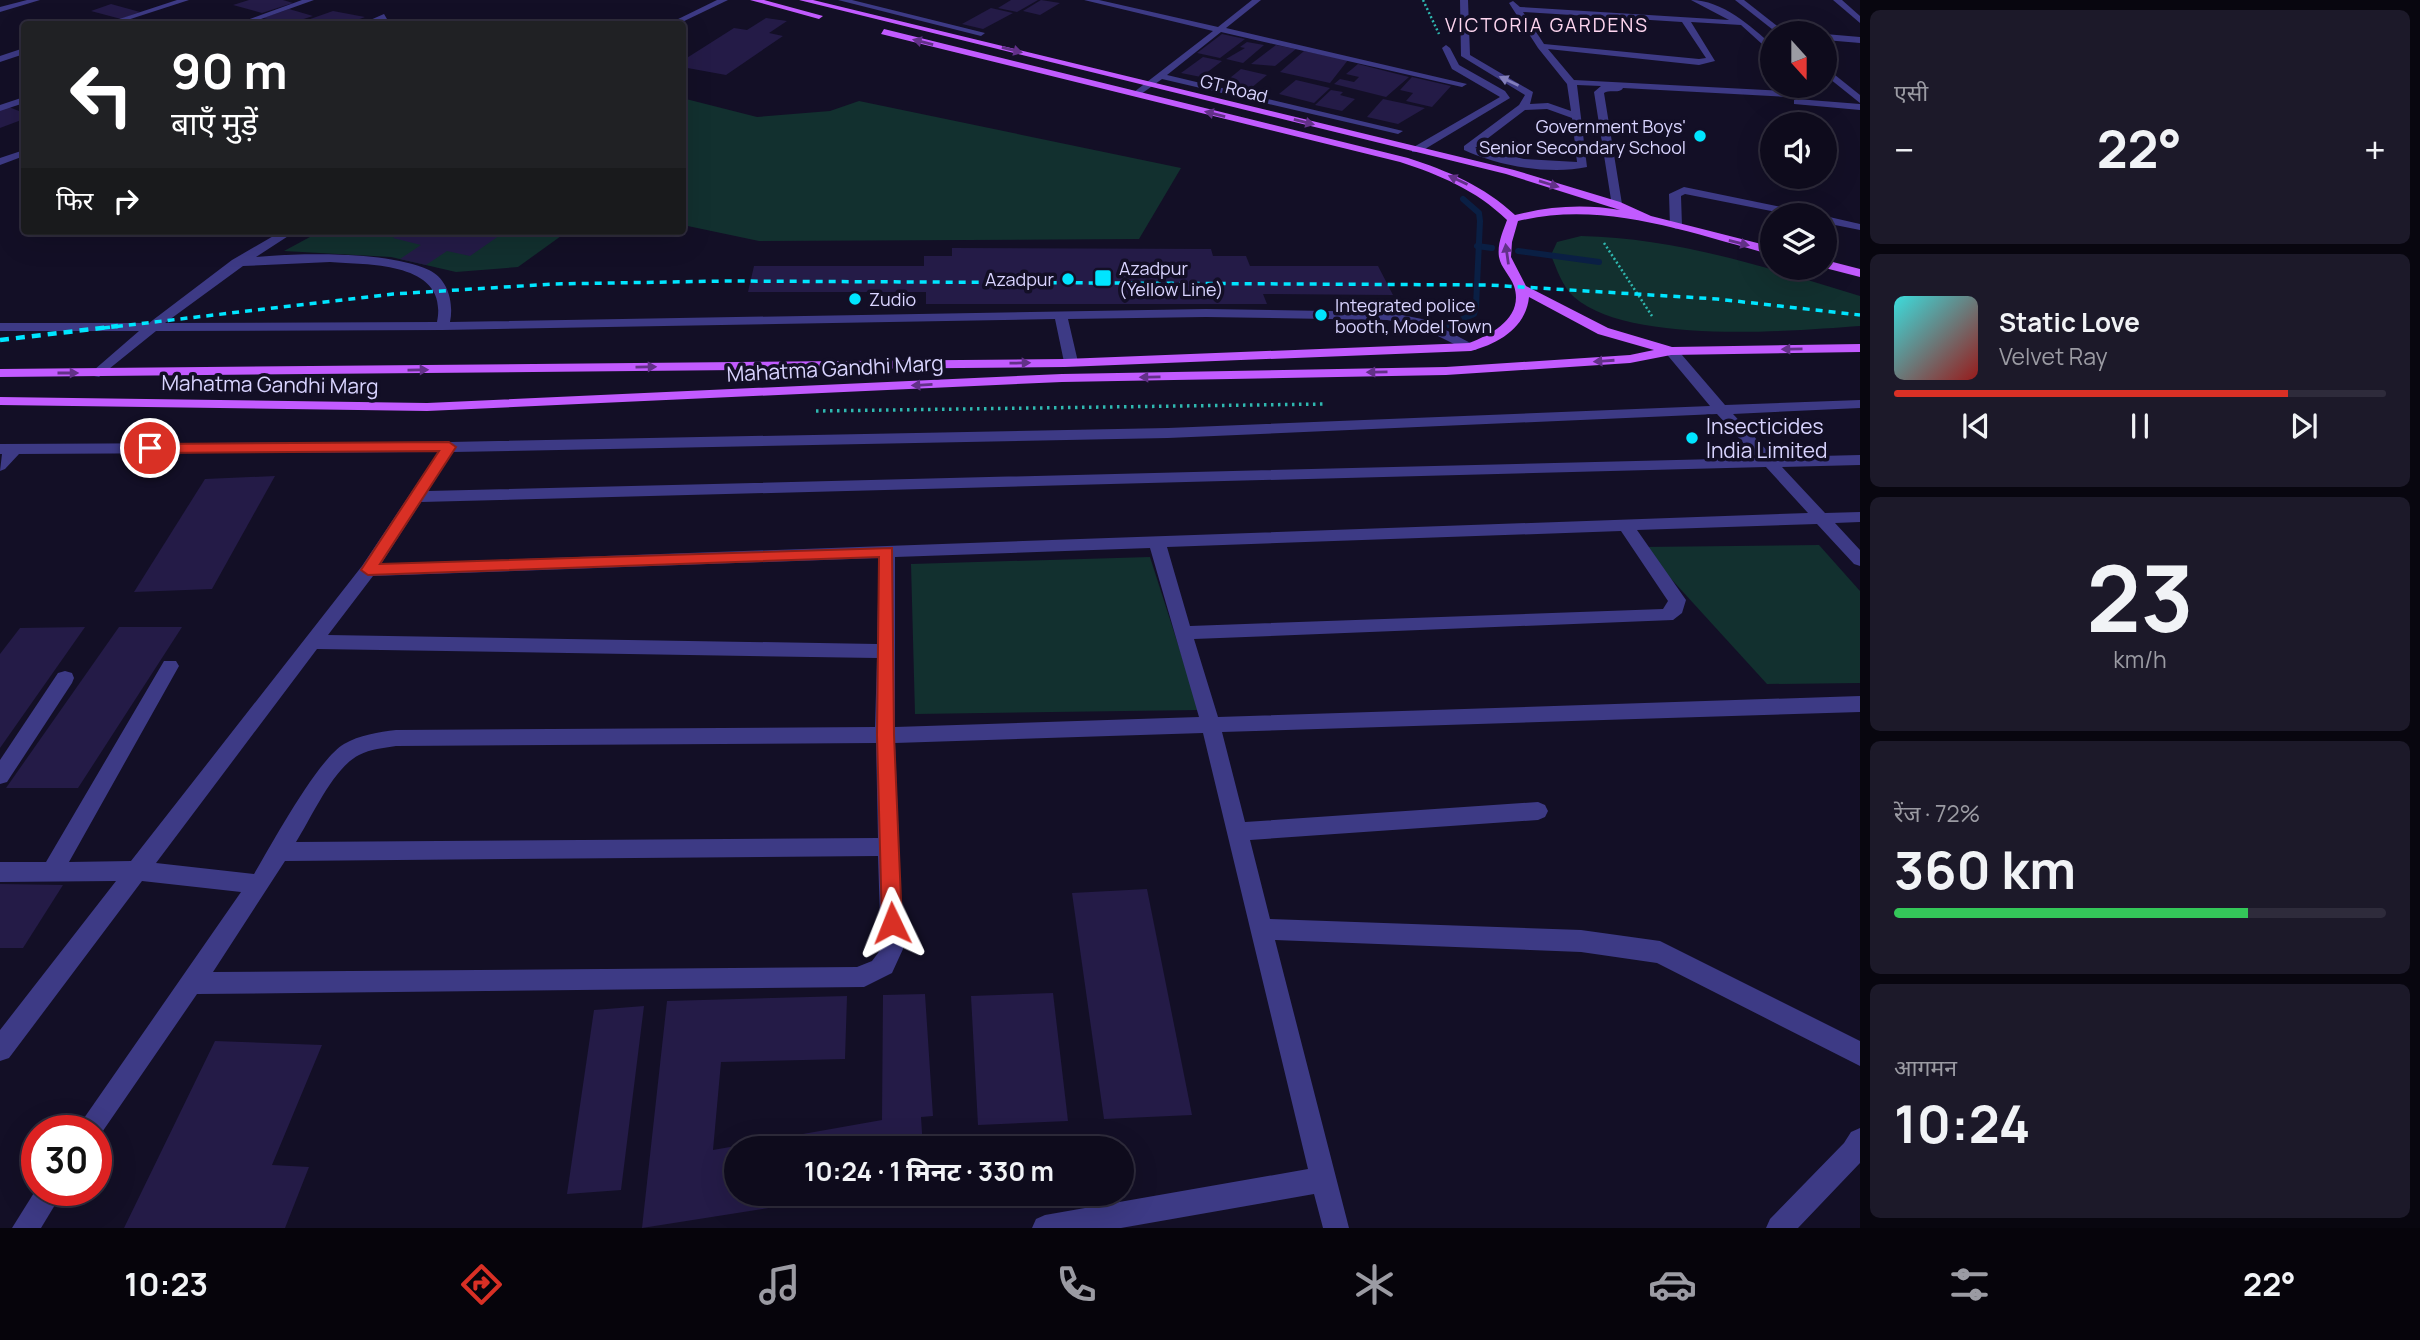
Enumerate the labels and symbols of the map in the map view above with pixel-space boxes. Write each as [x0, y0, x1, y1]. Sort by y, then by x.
district label: VICTORIA GARDENS [1445, 12, 1649, 38]
north arrow [1760, 21, 1838, 98]
one-way arrow [912, 36, 934, 47]
one-way arrow [1001, 45, 1023, 56]
street label: GT Road [1198, 68, 1270, 108]
one-way arrow [1499, 75, 1519, 86]
one-way arrow [1204, 108, 1226, 119]
place label: Government Boys' Senior Secondary School [1479, 114, 1686, 159]
one-way arrow [1294, 117, 1316, 128]
marker: Government Boys' Senior Secondary School [1692, 128, 1708, 144]
one-way arrow [1448, 174, 1468, 185]
one-way arrow [1538, 179, 1559, 189]
one-way arrow [1729, 238, 1750, 248]
one-way arrow [1501, 243, 1512, 265]
place label: Azadpur (Yellow Line) [1119, 256, 1223, 301]
place label: Azadpur [985, 267, 1055, 291]
marker: Azadpur (Yellow Line) [1093, 268, 1113, 288]
marker: Azadpur [1060, 271, 1076, 287]
place label: Zudio [869, 287, 916, 311]
marker: Zudio [847, 291, 863, 307]
place label: Integrated police booth, Model Town [1335, 293, 1492, 338]
marker: Integrated police booth, Model Town [1313, 307, 1329, 323]
one-way arrow [1781, 343, 1803, 355]
street label: Mahatma Gandhi Marg [726, 348, 944, 388]
one-way arrow [1593, 356, 1615, 367]
one-way arrow [1009, 357, 1031, 369]
one-way arrow [635, 361, 657, 373]
one-way arrow [407, 364, 429, 375]
one-way arrow [57, 367, 79, 379]
one-way arrow [1366, 367, 1388, 378]
street label: Mahatma Gandhi Marg [161, 368, 379, 400]
one-way arrow [1138, 371, 1160, 382]
one-way arrow [911, 379, 933, 390]
place label: Insecticides India Limited [1706, 412, 1828, 464]
pin [120, 418, 180, 478]
marker: Insecticides India Limited [1684, 430, 1700, 446]
position arrow [855, 886, 929, 960]
speed limit sign: 30 [21, 1115, 112, 1206]

